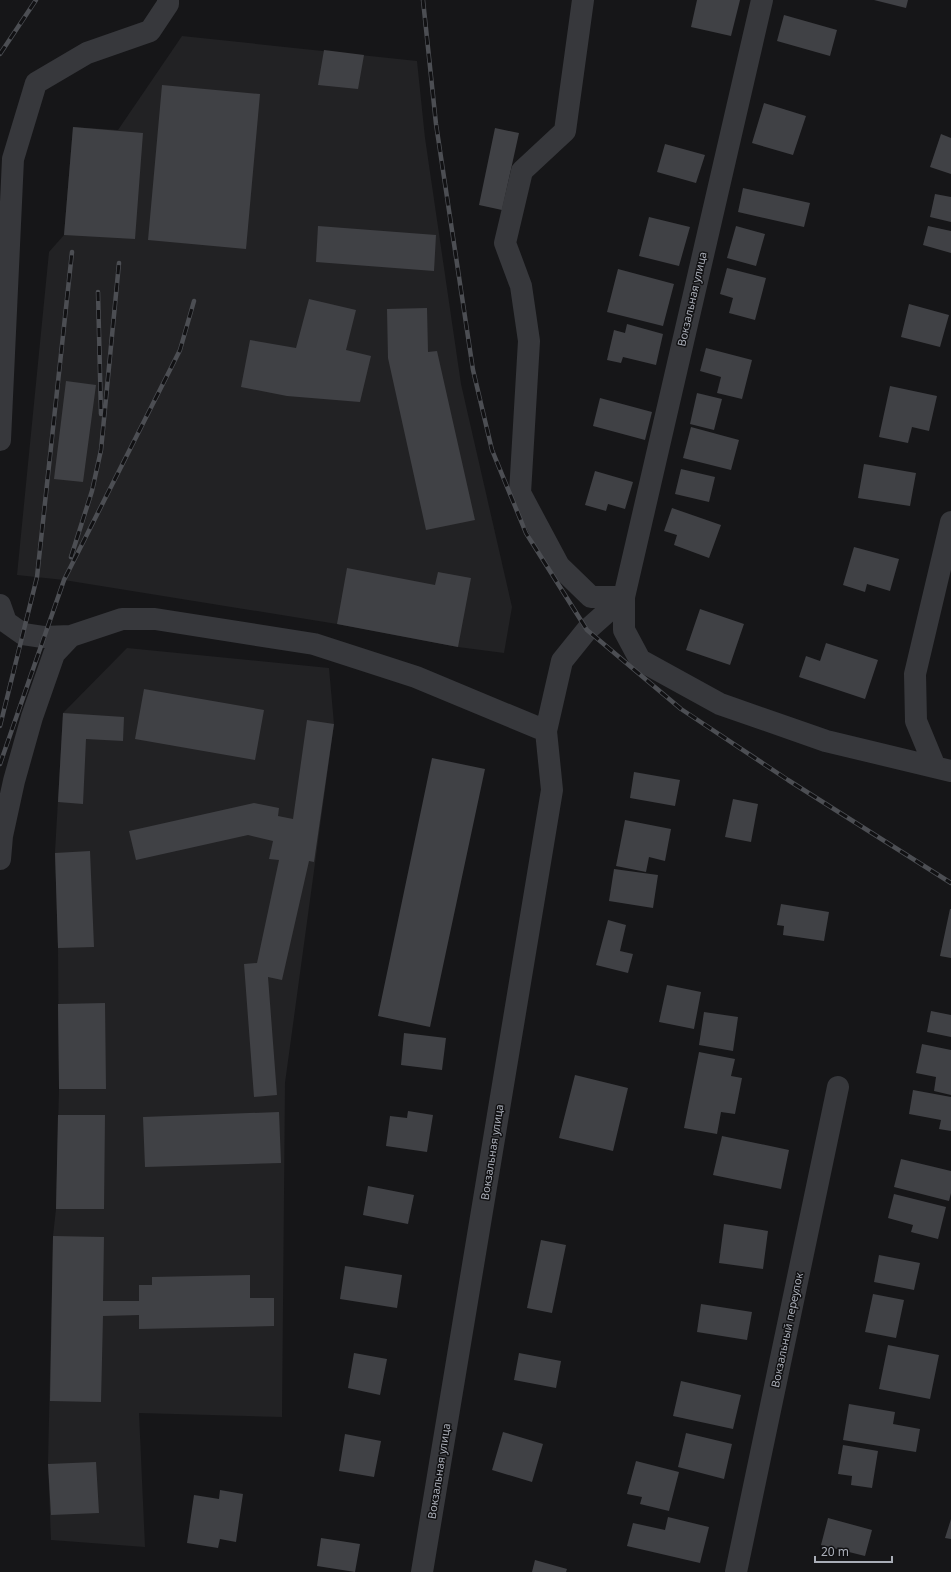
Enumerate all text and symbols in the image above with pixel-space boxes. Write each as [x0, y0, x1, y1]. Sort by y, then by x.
street label: Вокзальная улица [673, 250, 710, 348]
street label: Вокзальная улица [477, 1103, 506, 1201]
street label: Вокзальный переулок [767, 1271, 806, 1389]
street label: Вокзальная улица [424, 1422, 453, 1520]
scale bar [815, 1538, 892, 1564]
text: 20 m [821, 1543, 849, 1560]

